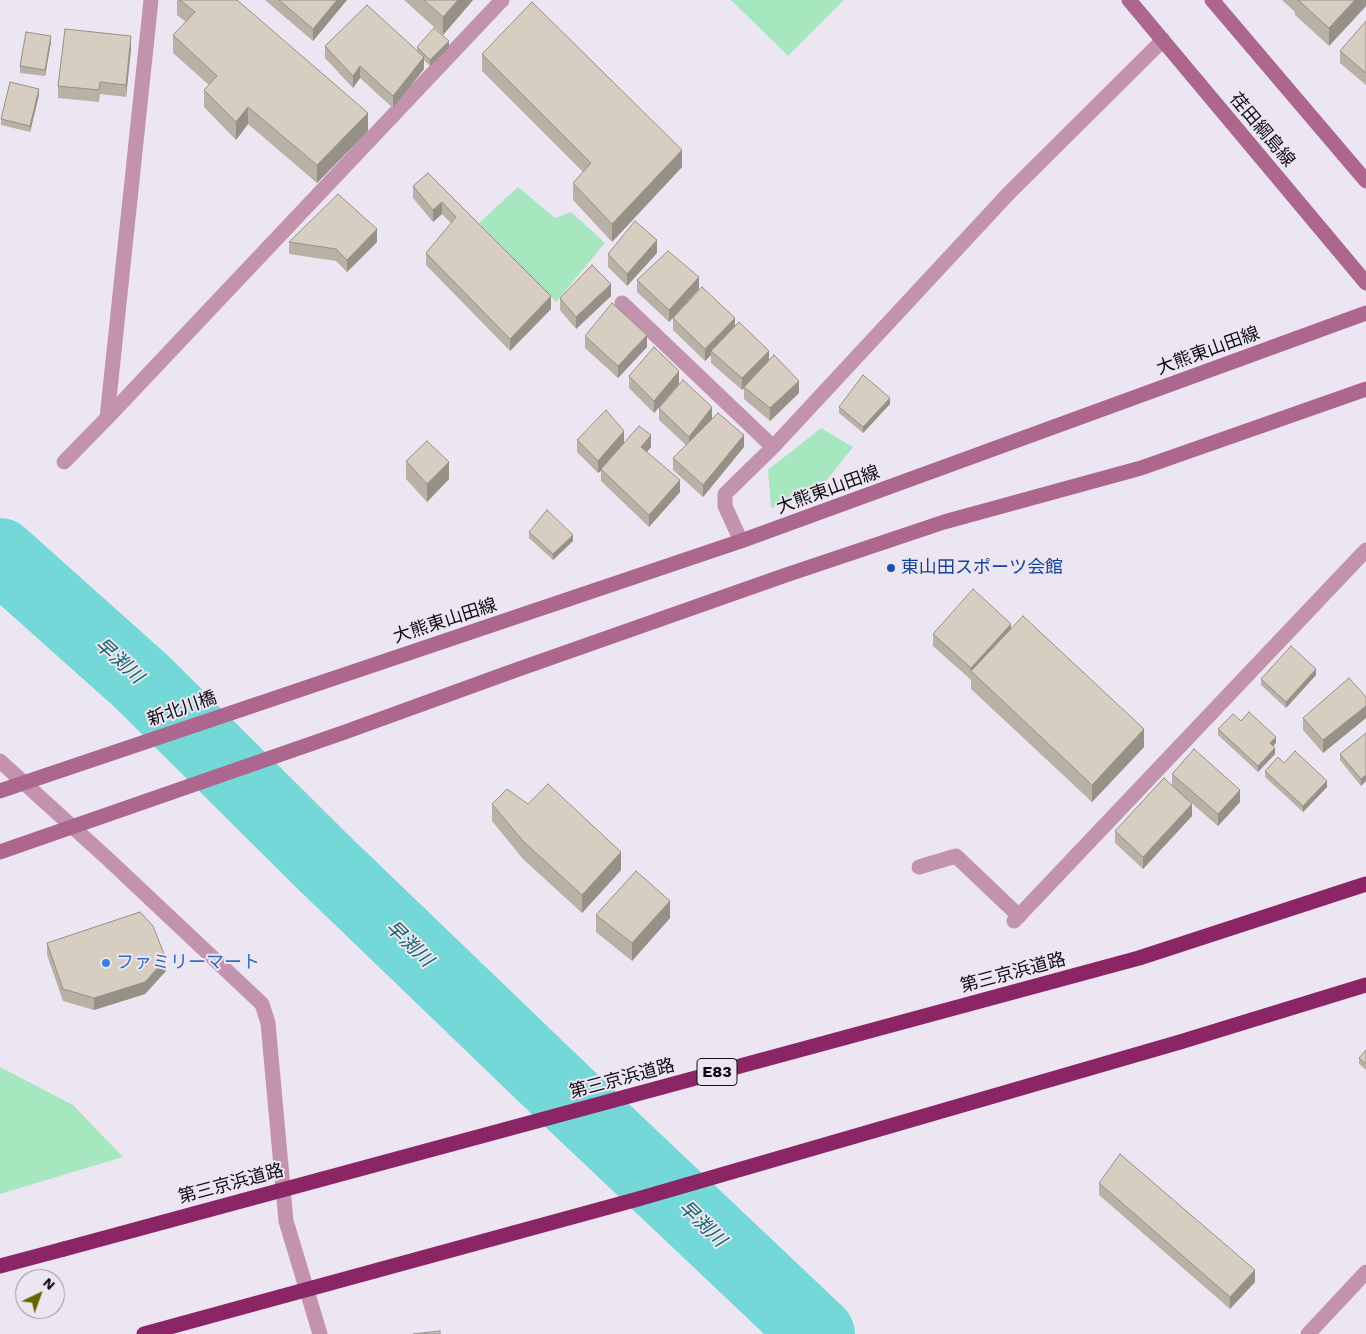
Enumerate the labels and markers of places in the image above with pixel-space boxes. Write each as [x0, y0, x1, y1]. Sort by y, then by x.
place label: 東山田スポーツ会館 [901, 557, 1063, 579]
marker: 東山田スポーツ会館 [885, 562, 897, 574]
place label: ファミリーマート [116, 952, 260, 974]
marker: ファミリーマート [100, 957, 112, 969]

